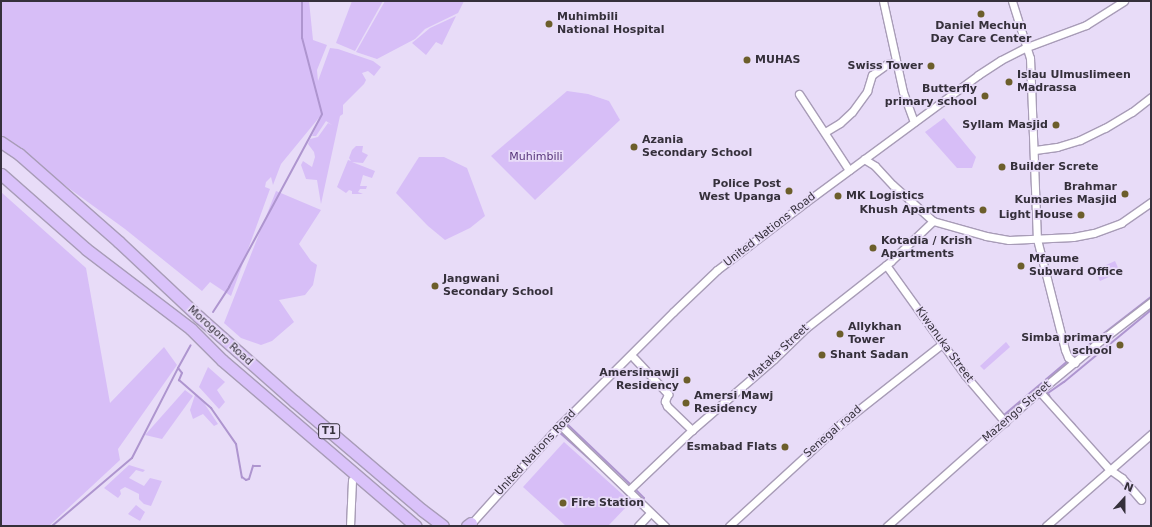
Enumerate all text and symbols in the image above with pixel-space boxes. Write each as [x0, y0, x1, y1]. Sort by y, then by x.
marker: Daniel Mechun Day Care Center [976, 9, 986, 19]
place label: Muhimbili National Hospital [557, 11, 664, 37]
marker: Muhimbili National Hospital [544, 19, 554, 29]
place label: Daniel Mechun Day Care Center [931, 20, 1031, 46]
place label: MUHAS [755, 53, 801, 67]
marker: MUHAS [742, 55, 752, 65]
place label: Swiss Tower [848, 59, 923, 73]
marker: Swiss Tower [926, 61, 936, 71]
place label: Islau Ulmuslimeen Madrassa [1017, 69, 1131, 95]
marker: Islau Ulmuslimeen Madrassa [1004, 77, 1014, 87]
place label: Butterfly primary school [885, 83, 977, 109]
marker: Butterfly primary school [980, 91, 990, 101]
place label: Syllam Masjid [962, 118, 1048, 132]
marker: Syllam Masjid [1051, 120, 1061, 130]
place label: Azania Secondary School [642, 134, 752, 160]
marker: Azania Secondary School [629, 142, 639, 152]
park label: Muhimbili [509, 150, 563, 164]
place label: Builder Screte [1010, 160, 1098, 174]
marker: Builder Screte [997, 162, 1007, 172]
place label: Police Post West Upanga [699, 178, 781, 204]
place label: Brahmar Kumaries Masjid [1015, 181, 1117, 207]
marker: Police Post West Upanga [784, 186, 794, 196]
place label: MK Logistics [846, 189, 924, 203]
marker: Brahmar Kumaries Masjid [1120, 189, 1130, 199]
street label: United Nations Road [722, 190, 818, 270]
marker: MK Logistics [833, 191, 843, 201]
place label: Khush Apartments [860, 203, 975, 217]
marker: Khush Apartments [978, 205, 988, 215]
place label: Light House [999, 208, 1073, 222]
marker: Light House [1076, 210, 1086, 220]
place label: Kotadia / Krish Apartments [881, 235, 972, 261]
marker: Kotadia / Krish Apartments [868, 243, 878, 253]
place label: Mfaume Subward Office [1029, 253, 1123, 279]
marker: Mfaume Subward Office [1016, 261, 1026, 271]
place label: Jangwani Secondary School [443, 273, 553, 299]
marker: Jangwani Secondary School [430, 281, 440, 291]
street label: Morogoro Road [185, 303, 255, 369]
street label: Kiwanuka Street [912, 305, 976, 385]
place label: Allykhan Tower [848, 321, 902, 347]
street label: Mataka Street [746, 322, 812, 384]
marker: Allykhan Tower [835, 329, 845, 339]
place label: Simba primary school [1021, 332, 1112, 358]
marker: Simba primary school [1115, 340, 1125, 350]
place label: Shant Sadan [830, 348, 909, 362]
marker: Shant Sadan [817, 350, 827, 360]
place label: Amersimawji Residency [599, 367, 679, 393]
marker: Amersimawji Residency [682, 375, 692, 385]
street label: Mazengo Street [980, 379, 1054, 445]
place label: Amersi Mawj Residency [694, 390, 773, 416]
marker: Amersi Mawj Residency [681, 398, 691, 408]
street label: Senegal road [801, 403, 865, 461]
street label: United Nations Road [493, 407, 579, 499]
road number: T1 [318, 423, 340, 439]
place label: Esmabad Flats [687, 440, 777, 454]
marker: Esmabad Flats [780, 442, 790, 452]
north arrow [1104, 479, 1144, 519]
text: N [1122, 480, 1135, 495]
place label: Fire Station [571, 496, 644, 510]
marker: Fire Station [558, 498, 568, 508]

